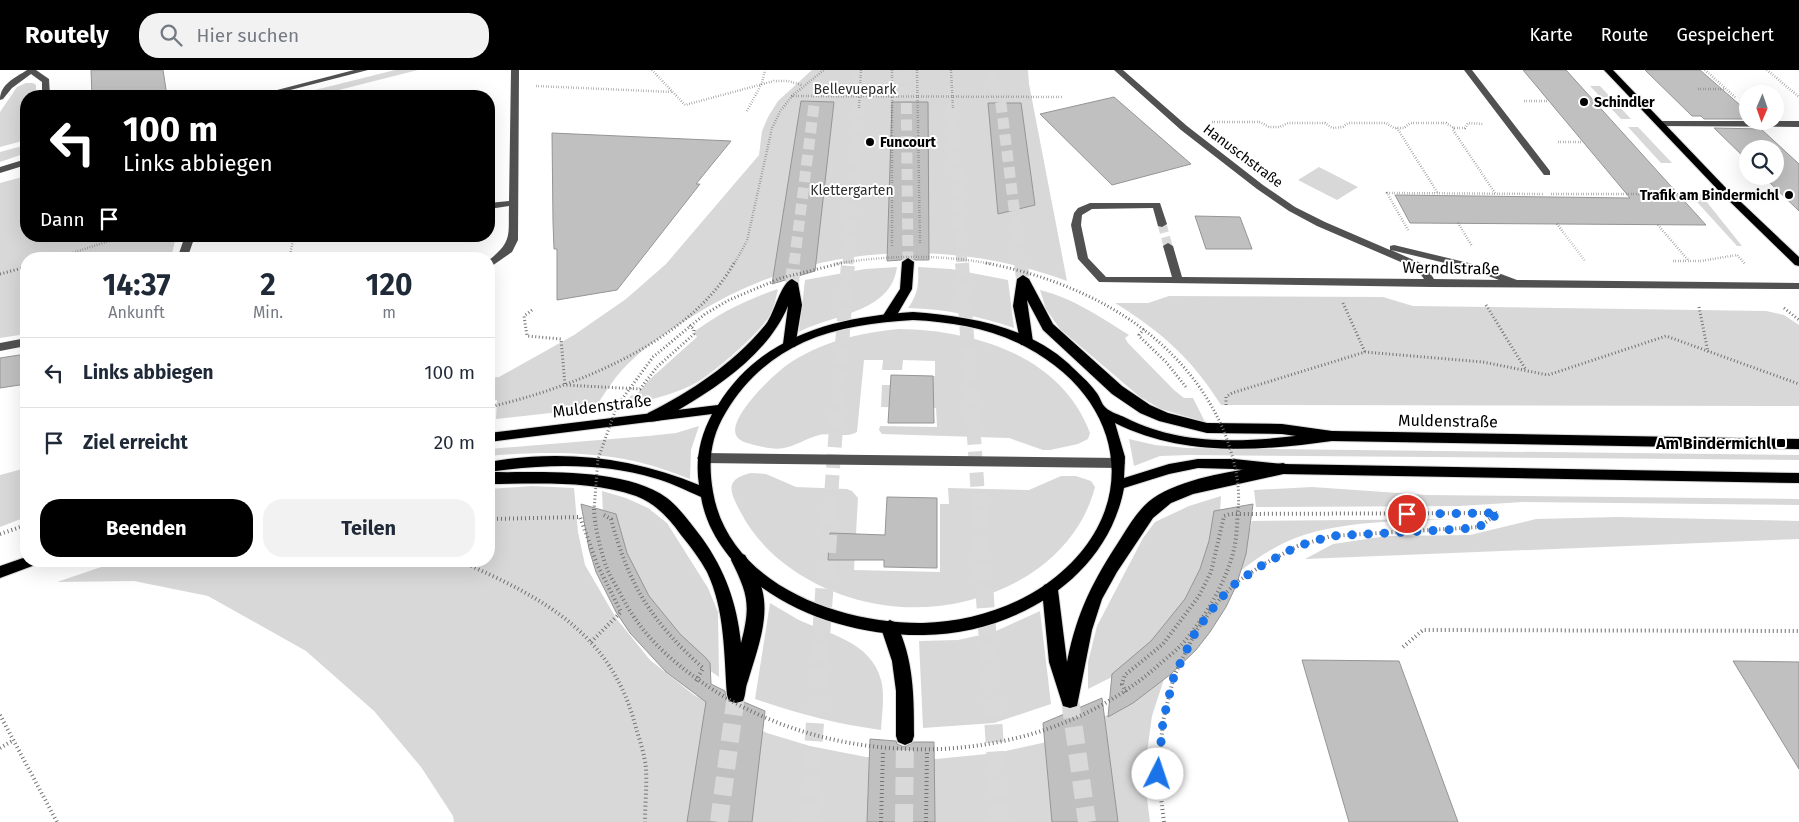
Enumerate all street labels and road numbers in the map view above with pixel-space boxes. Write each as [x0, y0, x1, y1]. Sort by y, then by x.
street label: Hanuschstraße [1200, 121, 1286, 191]
street label: Werndlstraße [1402, 258, 1500, 278]
street label: Muldenstraße [551, 390, 653, 422]
street label: Muldenstraße [1398, 411, 1498, 431]

